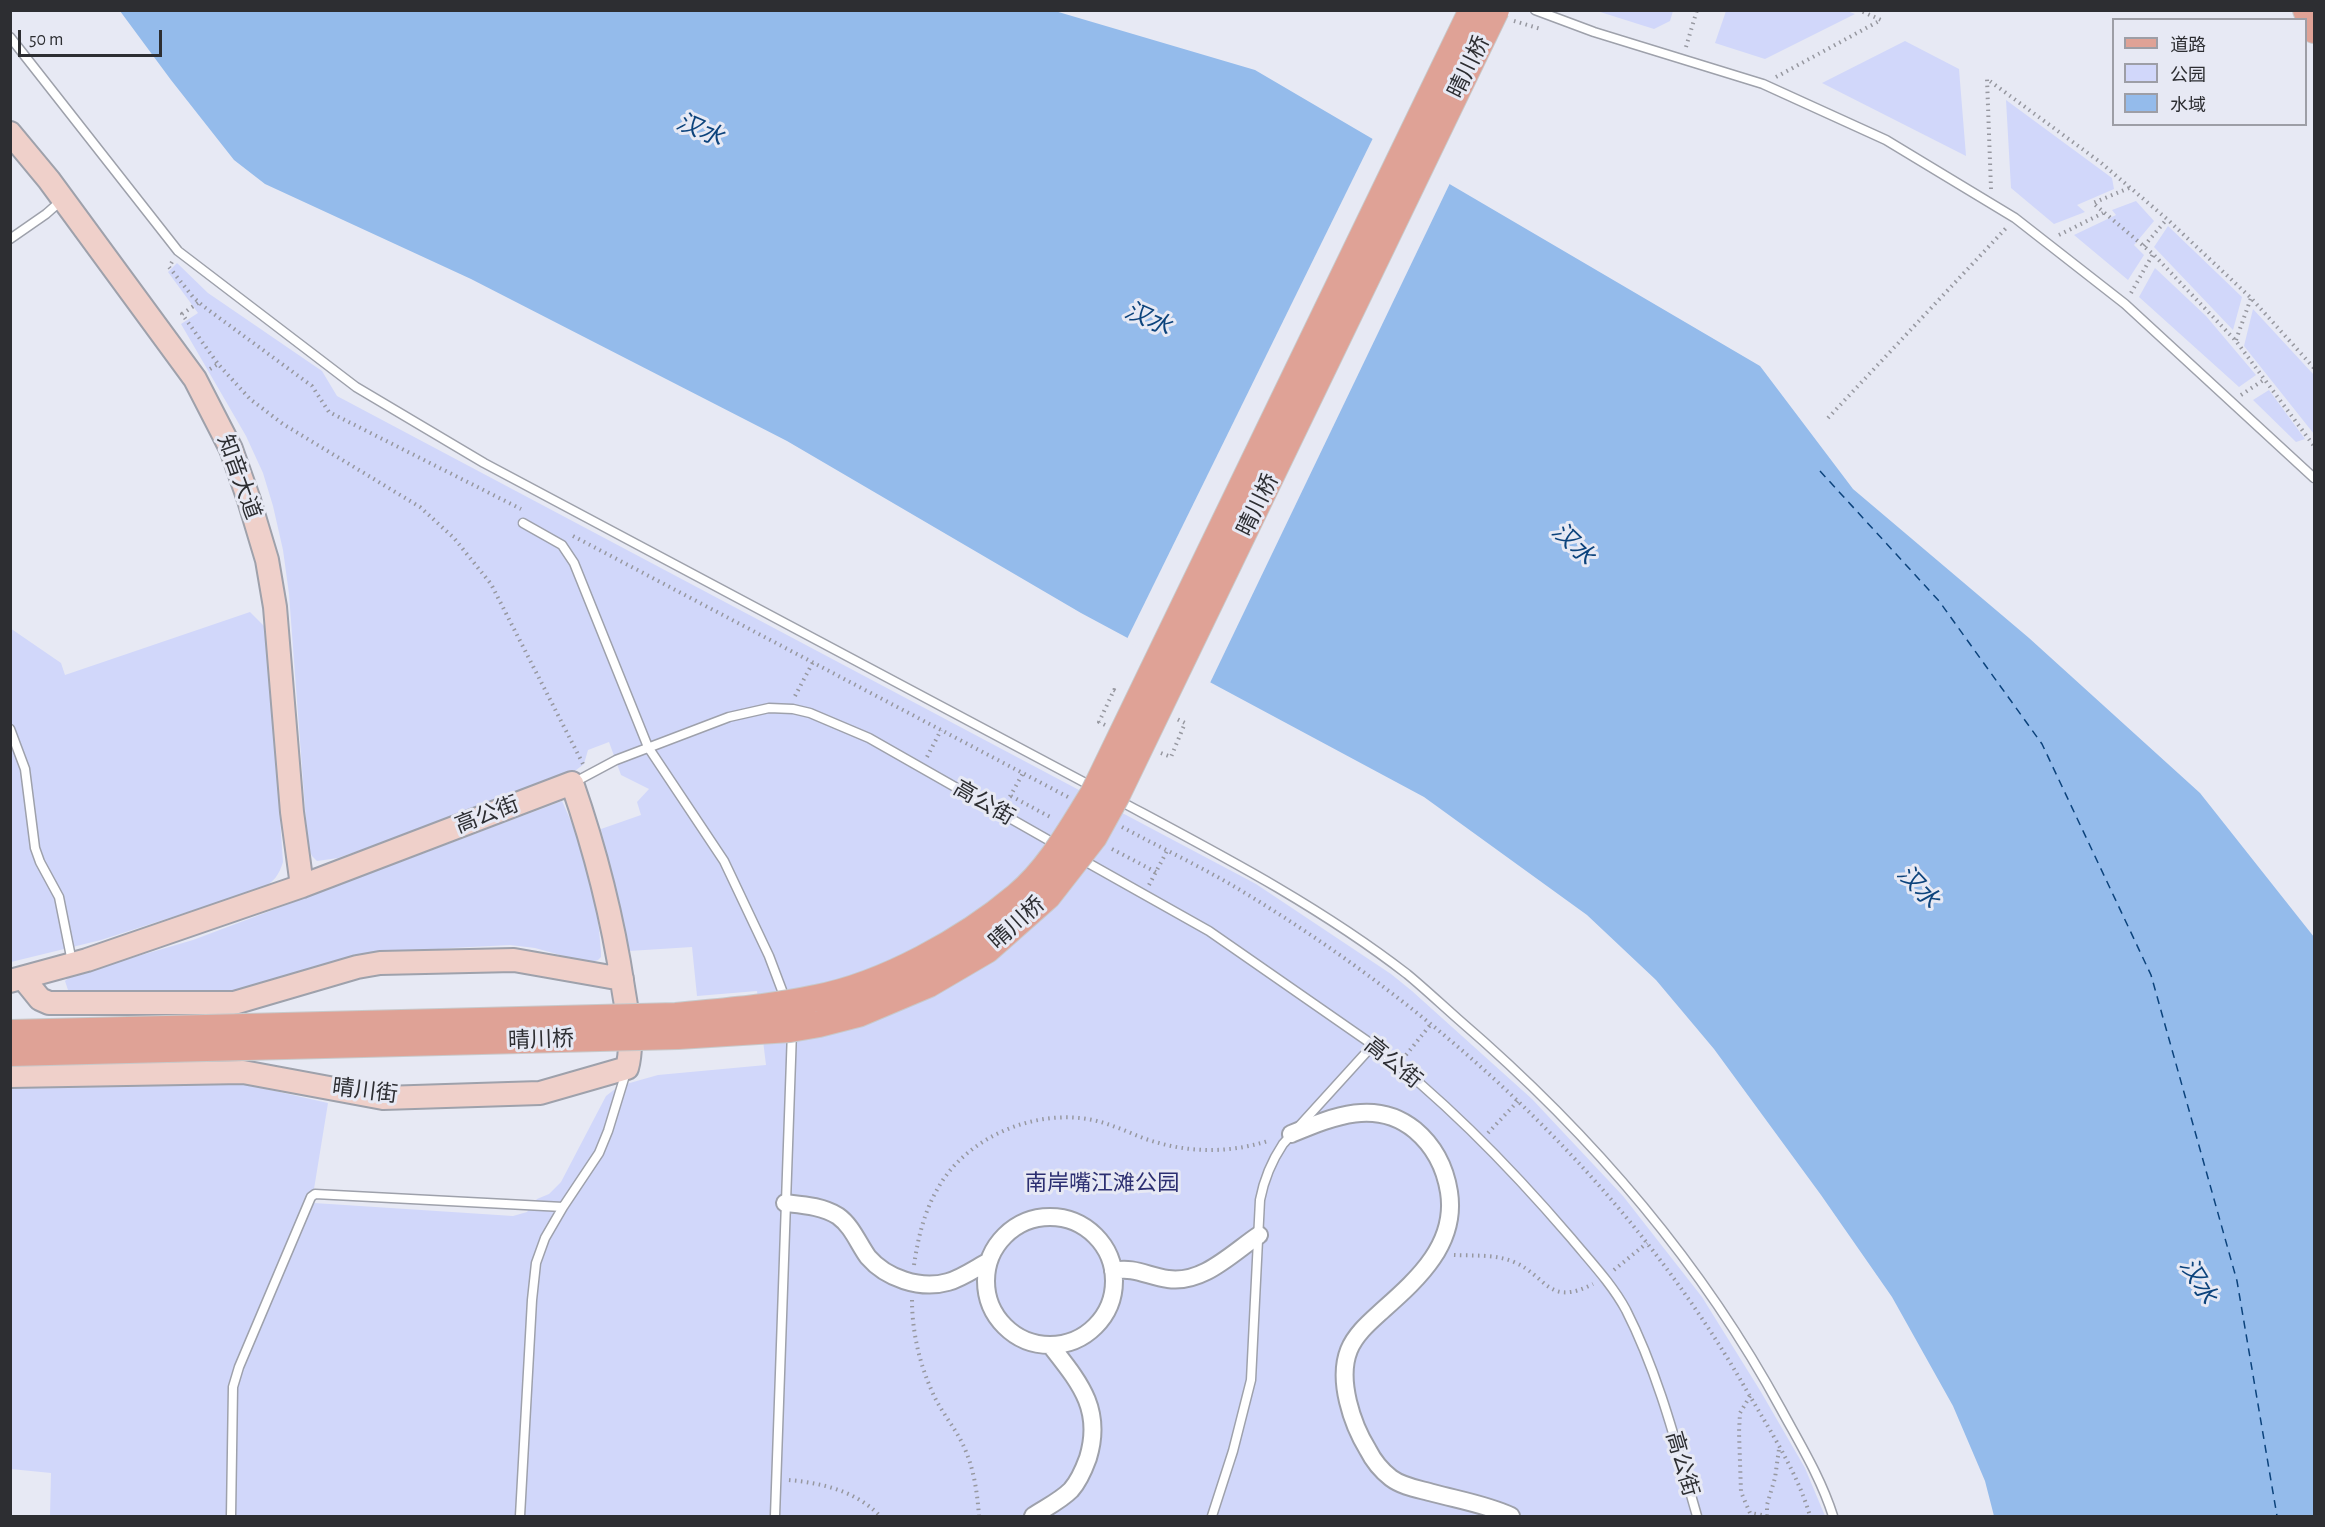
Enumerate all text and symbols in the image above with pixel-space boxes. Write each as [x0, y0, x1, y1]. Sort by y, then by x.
scale bar [21, 18, 165, 56]
legend [2112, 18, 2307, 126]
text: 50 m [29, 31, 63, 49]
street label: 晴川桥 [1443, 32, 1495, 102]
text: 道路 [2170, 37, 2206, 55]
text: 公园 [2170, 67, 2206, 85]
text: 水域 [2170, 97, 2206, 115]
water label: 汉水 [672, 107, 728, 153]
water label: 汉水 [1120, 296, 1176, 342]
street label: 知音大道 [212, 431, 266, 523]
street label: 晴川桥 [1232, 470, 1284, 540]
water label: 汉水 [1546, 517, 1600, 571]
street label: 高公街 [949, 775, 1019, 831]
street label: 高公街 [451, 791, 523, 839]
water label: 汉水 [1891, 860, 1945, 914]
street label: 晴川桥 [984, 891, 1050, 955]
street label: 晴川桥 [508, 1026, 574, 1054]
street label: 高公街 [1359, 1032, 1427, 1094]
street label: 晴川街 [331, 1074, 399, 1108]
park label: 南岸嘴江滩公园 [1025, 1170, 1179, 1196]
water label: 汉水 [2173, 1253, 2223, 1309]
street label: 高公街 [1660, 1429, 1704, 1499]

